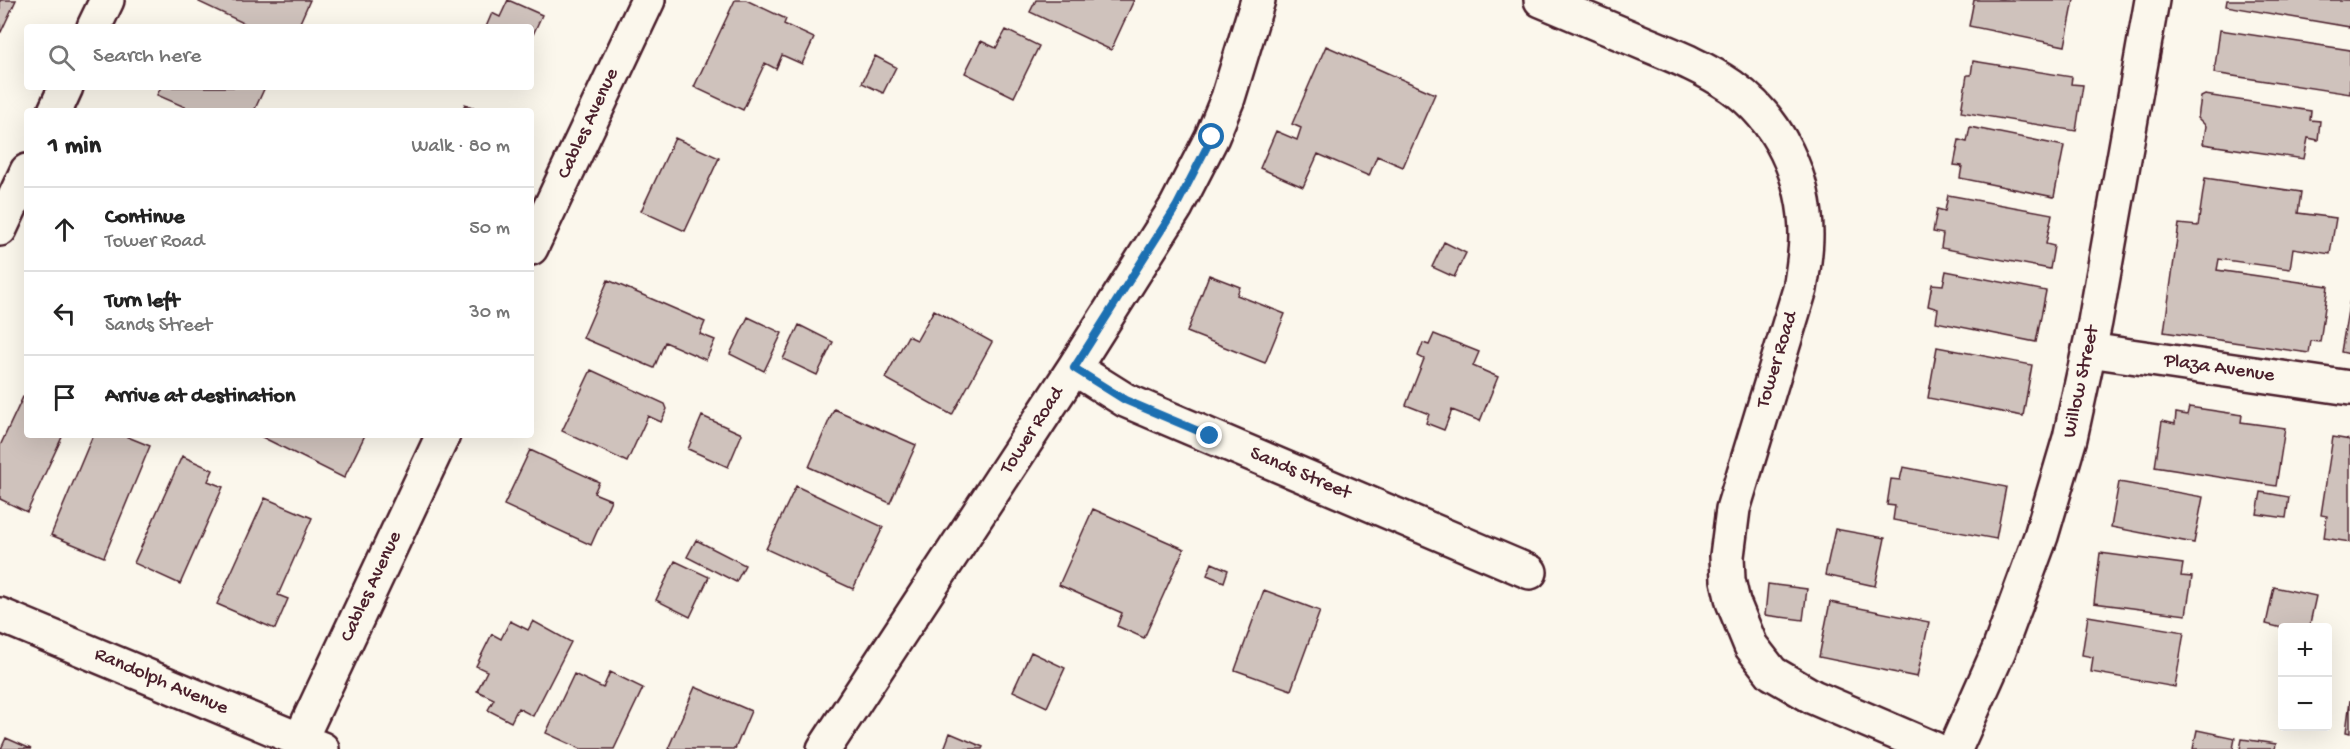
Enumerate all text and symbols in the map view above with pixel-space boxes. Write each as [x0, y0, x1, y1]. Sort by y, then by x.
search box [24, 24, 534, 90]
icon: search [45, 41, 78, 74]
text: Search here [93, 44, 201, 70]
street label: Cables Avenue [553, 64, 625, 183]
route start [1198, 123, 1224, 149]
text: 1 min [48, 132, 101, 163]
text: Walk · 80 m [412, 136, 510, 159]
text: Continue [105, 205, 185, 231]
icon: ahead [48, 213, 81, 246]
text: 50 m [469, 218, 510, 241]
text: Tower Road [105, 231, 204, 254]
text: Turn left [105, 289, 179, 315]
icon: left [48, 297, 81, 330]
text: 30 m [469, 302, 510, 325]
street label: Tower Road [1752, 307, 1804, 412]
text: Sands Street [105, 315, 212, 338]
street label: Willow Street [2059, 322, 2105, 440]
street label: Plaza Avenue [2161, 350, 2276, 388]
icon: arrive [48, 381, 81, 414]
street label: Tower Road [996, 381, 1071, 480]
text: Arrive at destination [105, 384, 295, 410]
route end [1196, 422, 1222, 448]
street label: Sands Street [1246, 443, 1355, 506]
street label: Cables Avenue [336, 527, 408, 646]
map controls [2278, 623, 2332, 731]
button: + [2278, 623, 2332, 677]
street label: Randolph Avenue [91, 643, 232, 721]
button: − [2278, 677, 2332, 731]

